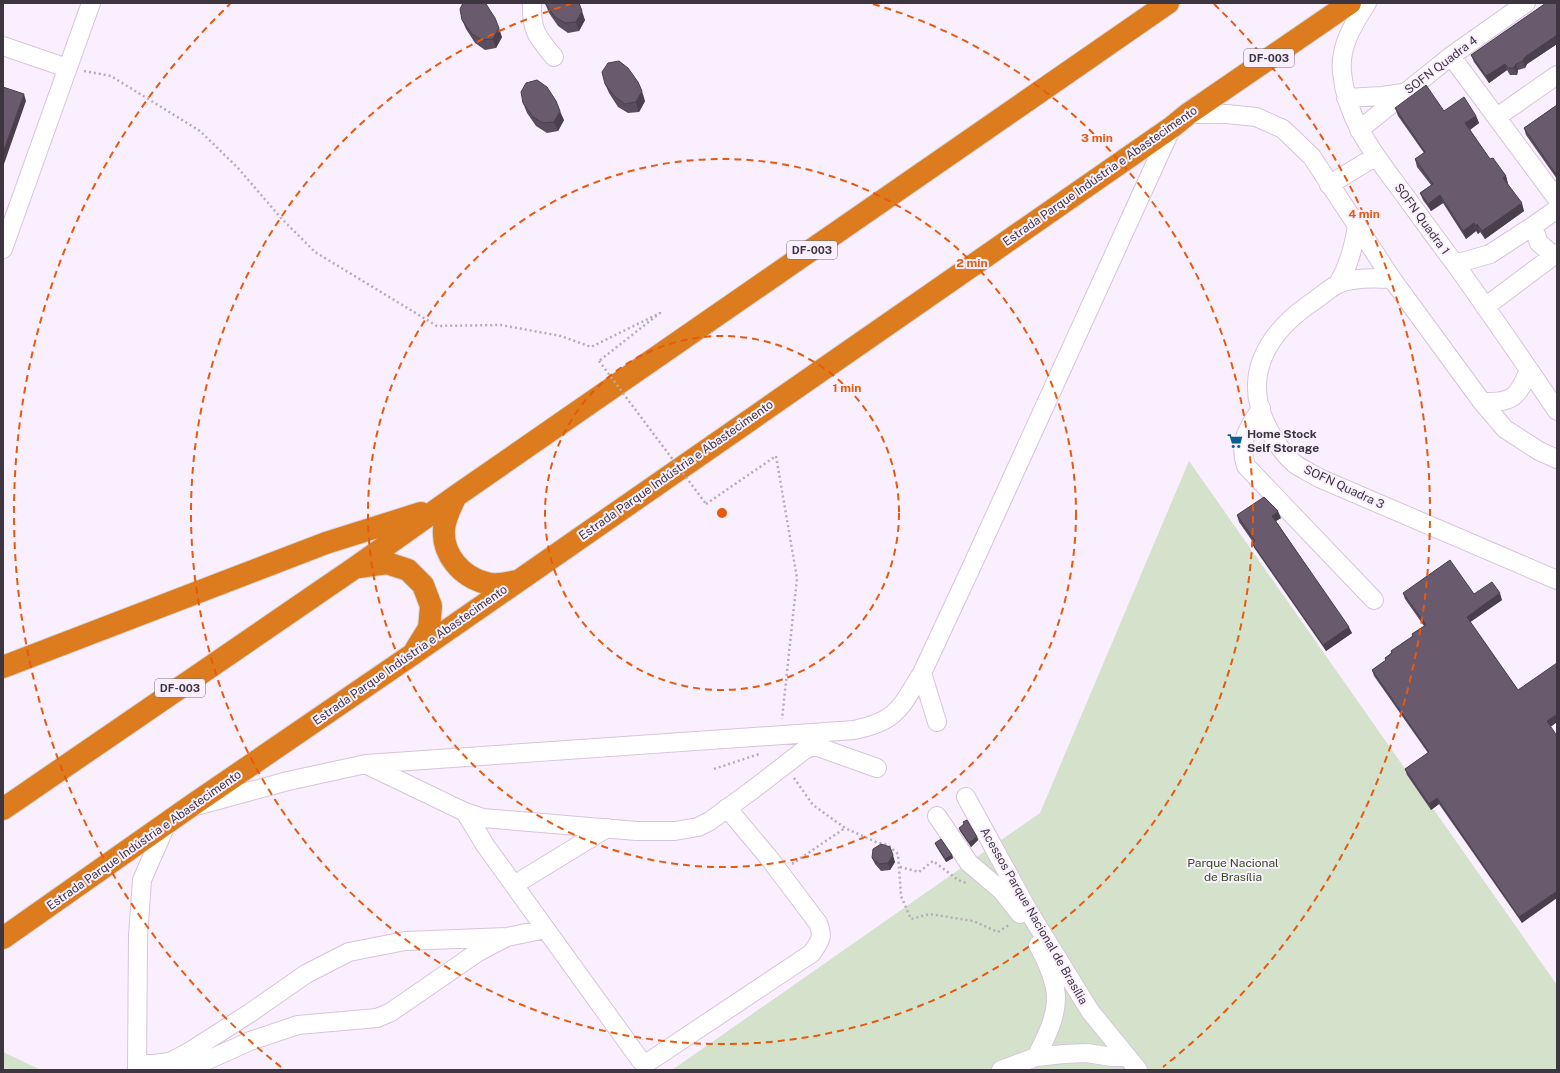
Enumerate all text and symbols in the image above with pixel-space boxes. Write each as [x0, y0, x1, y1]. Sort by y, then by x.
street label: SOFN Quadra 4 [1402, 33, 1480, 97]
road number: DF-003 [1244, 49, 1294, 67]
street label: Estrada Parque Indústria e Abastecimento [1000, 103, 1200, 249]
text: 3 min [1081, 131, 1113, 145]
street label: SOFN Quadra 1 [1391, 181, 1453, 257]
text: 4 min [1348, 207, 1380, 221]
road number: DF-003 [787, 241, 837, 259]
text: 2 min [956, 256, 988, 270]
text: 1 min [833, 381, 861, 395]
street label: Estrada Parque Indústria e Abastecimento [576, 397, 776, 543]
place label: Home Stock Self Storage [1247, 427, 1319, 455]
supermarket icon: Home Stock Self Storage [1226, 432, 1244, 450]
street label: SOFN Quadra 3 [1302, 462, 1386, 512]
centre of rings [715, 506, 729, 520]
street label: Estrada Parque Indústria e Abastecimento [310, 582, 510, 728]
road number: DF-003 [155, 679, 205, 697]
street label: Estrada Parque Indústria e Abastecimento [44, 767, 244, 913]
street label: Acessos Parque Nacional de Brasília [977, 825, 1091, 1007]
park label: Parque Nacional de Brasília [1187, 856, 1279, 884]

